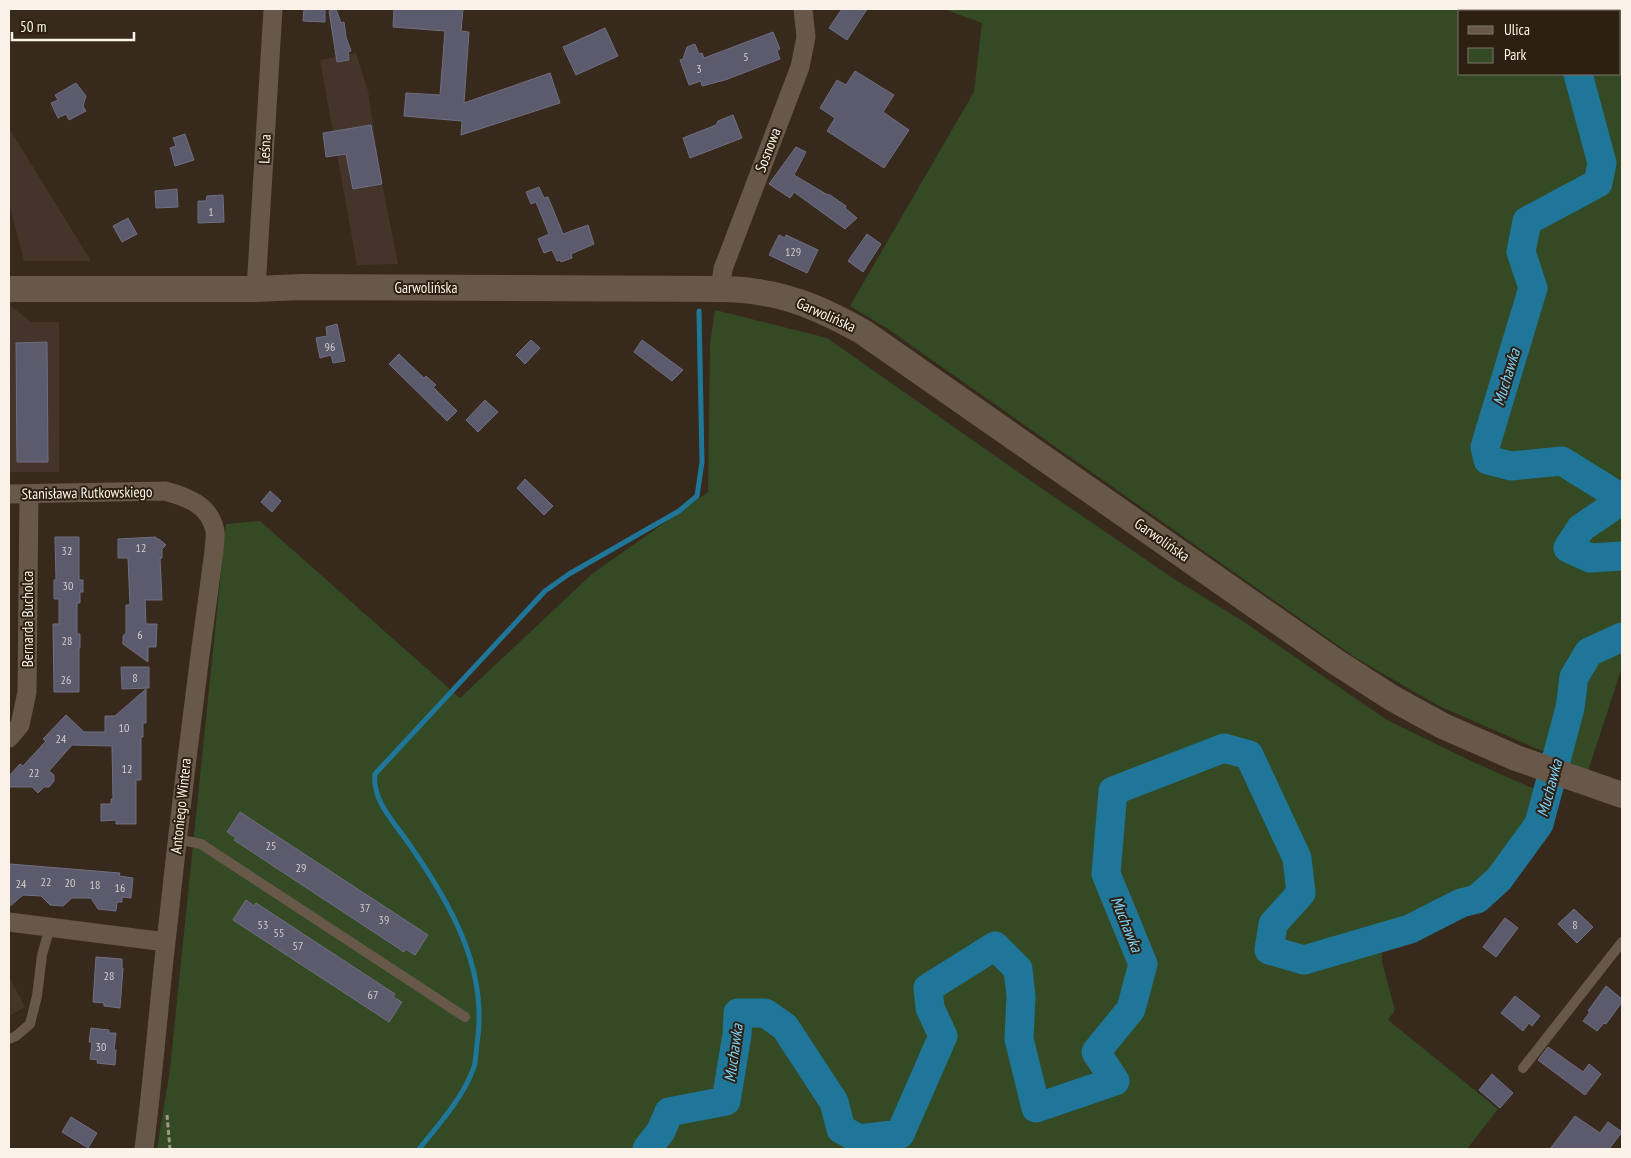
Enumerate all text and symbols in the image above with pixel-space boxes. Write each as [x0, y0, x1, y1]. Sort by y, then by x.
scale bar [12, 10, 135, 42]
legend [1458, 10, 1621, 75]
text: 50 m [20, 17, 46, 36]
text: Ulica [1504, 20, 1530, 39]
text: Park [1504, 45, 1526, 64]
house number: 5 [743, 49, 749, 64]
house number: 3 [696, 61, 702, 76]
street label: Sosnowa [750, 125, 785, 175]
street label: Leśna [254, 134, 275, 164]
house number: 1 [208, 204, 214, 219]
house number: 129 [785, 244, 801, 259]
street label: Garwolińska [395, 278, 457, 297]
street label: Garwolińska [794, 293, 859, 336]
house number: 96 [325, 339, 335, 354]
water label: Muchawka [1488, 345, 1525, 408]
street label: Stanisława Rutkowskiego [21, 482, 153, 503]
street label: Garwolińska [1131, 514, 1194, 565]
house number: 12 [136, 540, 146, 555]
house number: 32 [62, 543, 72, 558]
street label: Bernarda Bucholca [18, 571, 37, 667]
house number: 30 [63, 578, 73, 593]
house number: 6 [137, 627, 143, 642]
house number: 28 [62, 633, 72, 648]
house number: 8 [132, 670, 138, 685]
house number: 26 [61, 672, 71, 687]
house number: 10 [119, 720, 129, 735]
house number: 24 [56, 731, 67, 746]
water label: Muchawka [1532, 756, 1567, 819]
street label: Antoniego Wintera [166, 757, 195, 855]
house number: 12 [122, 761, 132, 776]
house number: 22 [29, 765, 39, 780]
house number: 25 [266, 838, 276, 853]
house number: 29 [296, 860, 306, 875]
house number: 22 [41, 874, 51, 889]
house number: 20 [65, 875, 75, 890]
house number: 24 [16, 876, 27, 891]
house number: 18 [90, 877, 100, 892]
house number: 16 [115, 880, 125, 895]
water label: Muchawka [1107, 893, 1148, 956]
house number: 37 [360, 900, 370, 915]
house number: 39 [379, 912, 389, 927]
house number: 53 [258, 917, 268, 932]
house number: 8 [1572, 917, 1578, 932]
house number: 55 [274, 925, 284, 940]
house number: 57 [293, 938, 303, 953]
house number: 28 [104, 968, 114, 983]
house number: 67 [368, 987, 378, 1002]
water label: Muchawka [719, 1021, 747, 1083]
house number: 30 [96, 1039, 106, 1054]

